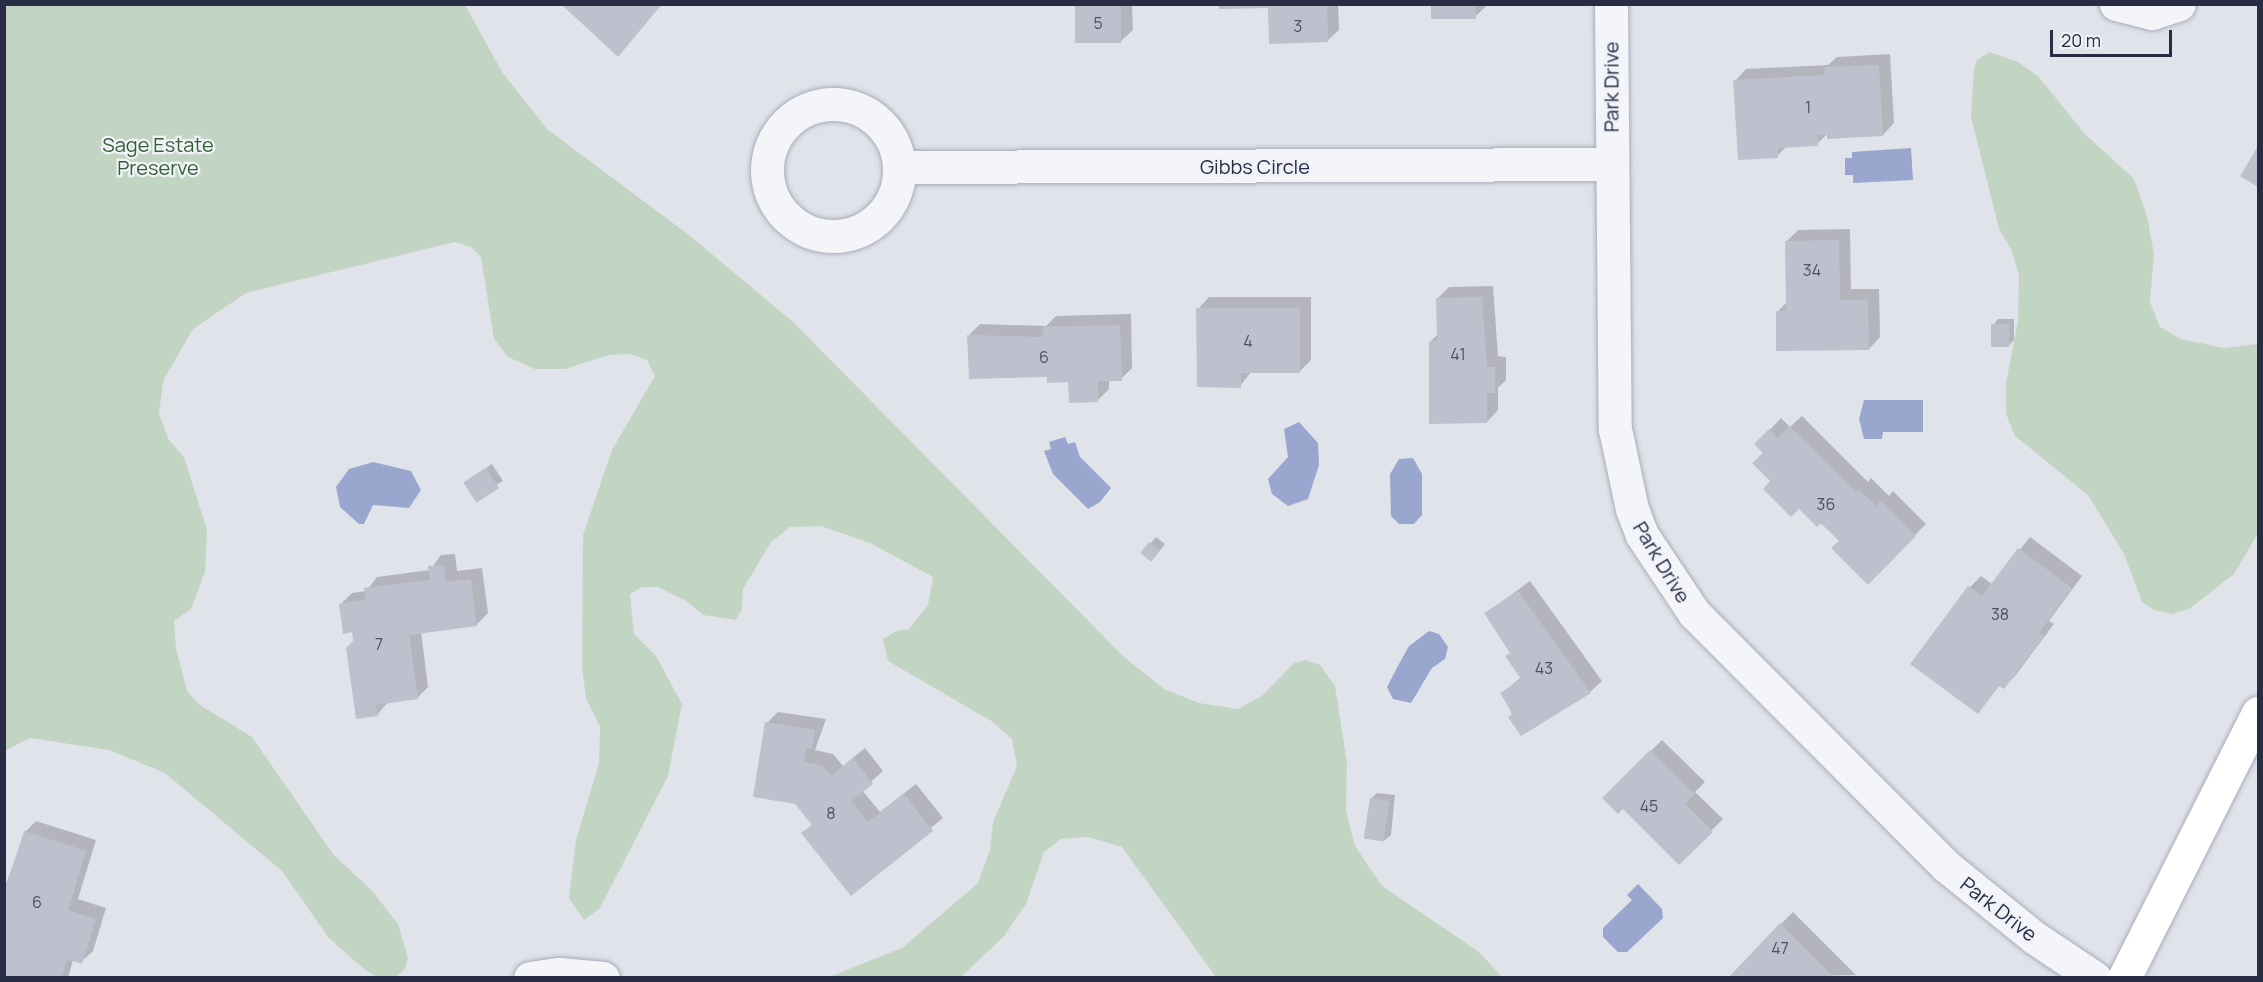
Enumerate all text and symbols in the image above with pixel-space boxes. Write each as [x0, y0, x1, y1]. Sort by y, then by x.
house number: 5 [1093, 13, 1103, 33]
house number: 3 [1294, 16, 1302, 36]
scale bar [2053, 18, 2174, 56]
text: 20 m [2061, 28, 2101, 52]
street label: Park Drive [1599, 42, 1623, 132]
house number: 1 [1805, 97, 1811, 117]
park label: Sage Estate Preserve [102, 133, 214, 180]
street label: Gibbs Circle [1200, 154, 1310, 178]
house number: 34 [1803, 260, 1821, 280]
house number: 4 [1243, 331, 1253, 351]
house number: 41 [1450, 344, 1466, 364]
house number: 6 [1039, 347, 1049, 367]
house number: 36 [1817, 494, 1835, 514]
street label: Park Drive [1628, 517, 1696, 607]
house number: 38 [1991, 604, 2009, 624]
house number: 7 [375, 634, 383, 654]
house number: 43 [1535, 658, 1553, 678]
house number: 45 [1640, 796, 1658, 816]
house number: 8 [826, 803, 836, 823]
street label: Park Drive [1956, 872, 2042, 946]
house number: 6 [32, 892, 42, 912]
house number: 47 [1771, 938, 1789, 958]

